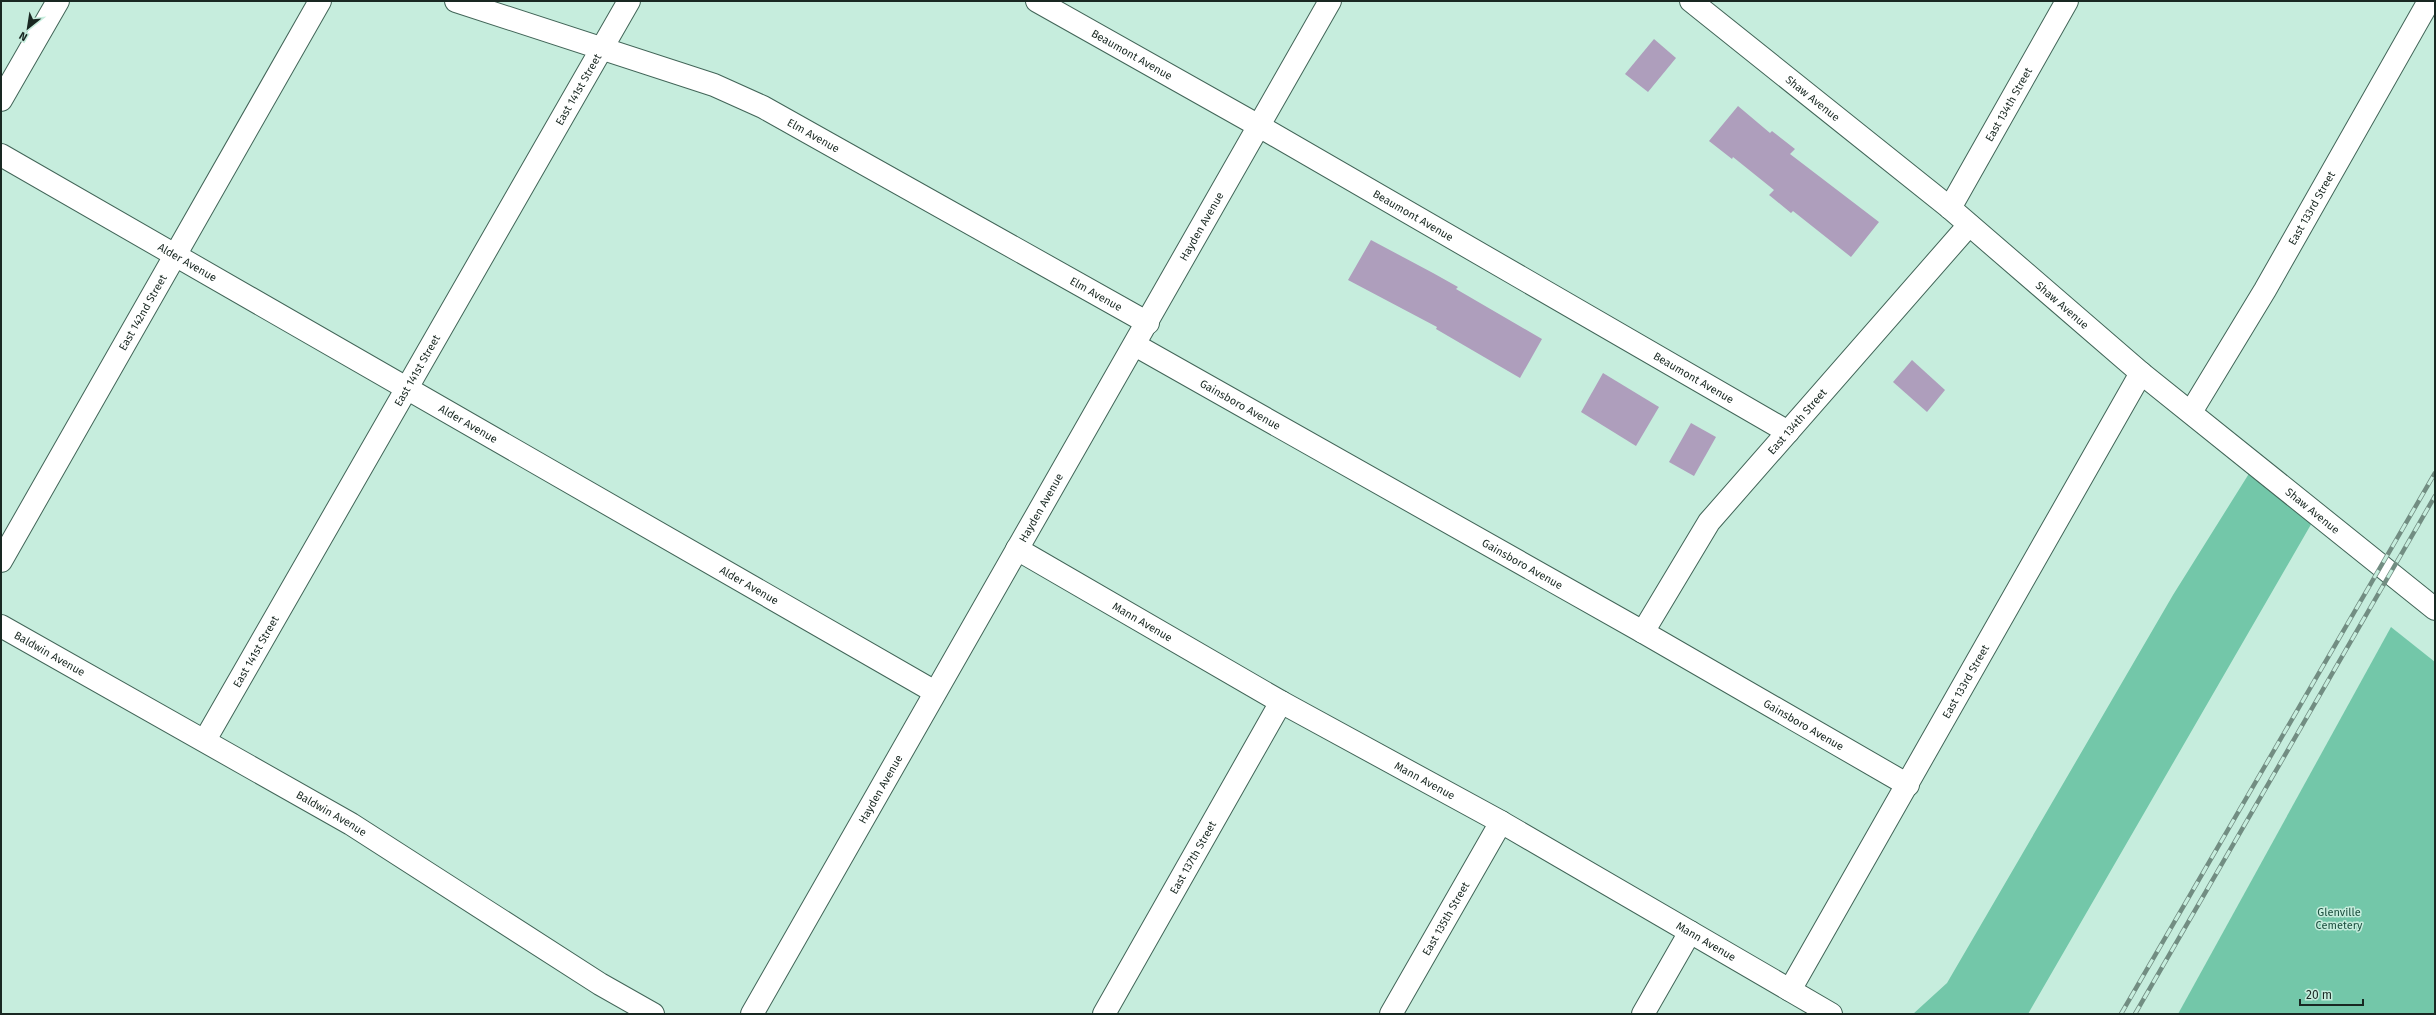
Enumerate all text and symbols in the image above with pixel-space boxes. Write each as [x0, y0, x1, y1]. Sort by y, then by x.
north arrow [8, 8, 48, 48]
street label: Beaumont Avenue [1089, 27, 1175, 82]
text: N [17, 29, 30, 44]
street label: East 141st Street [553, 51, 604, 128]
street label: East 134th Street [1982, 65, 2035, 144]
street label: Shaw Avenue [1783, 73, 1843, 124]
street label: Elm Avenue [785, 116, 842, 155]
street label: East 133rd Street [2285, 169, 2338, 247]
street label: Beaumont Avenue [1371, 187, 1456, 244]
street label: Hayden Avenue [1177, 189, 1226, 263]
street label: Alder Avenue [156, 240, 219, 284]
street label: East 142nd Street [116, 272, 169, 353]
street label: Elm Avenue [1068, 274, 1125, 314]
street label: Shaw Avenue [2033, 279, 2091, 331]
street label: East 141st Street [391, 332, 443, 409]
street label: Beaumont Avenue [1651, 349, 1736, 406]
street label: Gainsboro Avenue [1198, 377, 1283, 432]
street label: East 134th Street [1765, 386, 1829, 457]
street label: Alder Avenue [437, 402, 500, 446]
street label: Hayden Avenue [1016, 471, 1066, 544]
street label: Shaw Avenue [2283, 485, 2342, 536]
street label: Gainsboro Avenue [1480, 536, 1565, 592]
street label: Alder Avenue [717, 563, 781, 607]
street label: Mann Avenue [1110, 599, 1175, 644]
street label: East 141st Street [230, 613, 281, 690]
street label: Baldwin Avenue [12, 628, 87, 679]
street label: East 133rd Street [1939, 642, 1992, 721]
street label: Gainsboro Avenue [1761, 697, 1846, 753]
street label: Hayden Avenue [856, 752, 905, 826]
street label: Mann Avenue [1392, 759, 1457, 802]
street label: Baldwin Avenue [294, 788, 369, 839]
street label: East 137th Street [1167, 819, 1219, 896]
street label: East 135th Street [1420, 879, 1472, 958]
park label: Glenville Cemetery [2316, 906, 2363, 932]
street label: Mann Avenue [1674, 919, 1738, 964]
scale bar [2300, 981, 2363, 1007]
text: 20 m [2306, 988, 2332, 1002]

